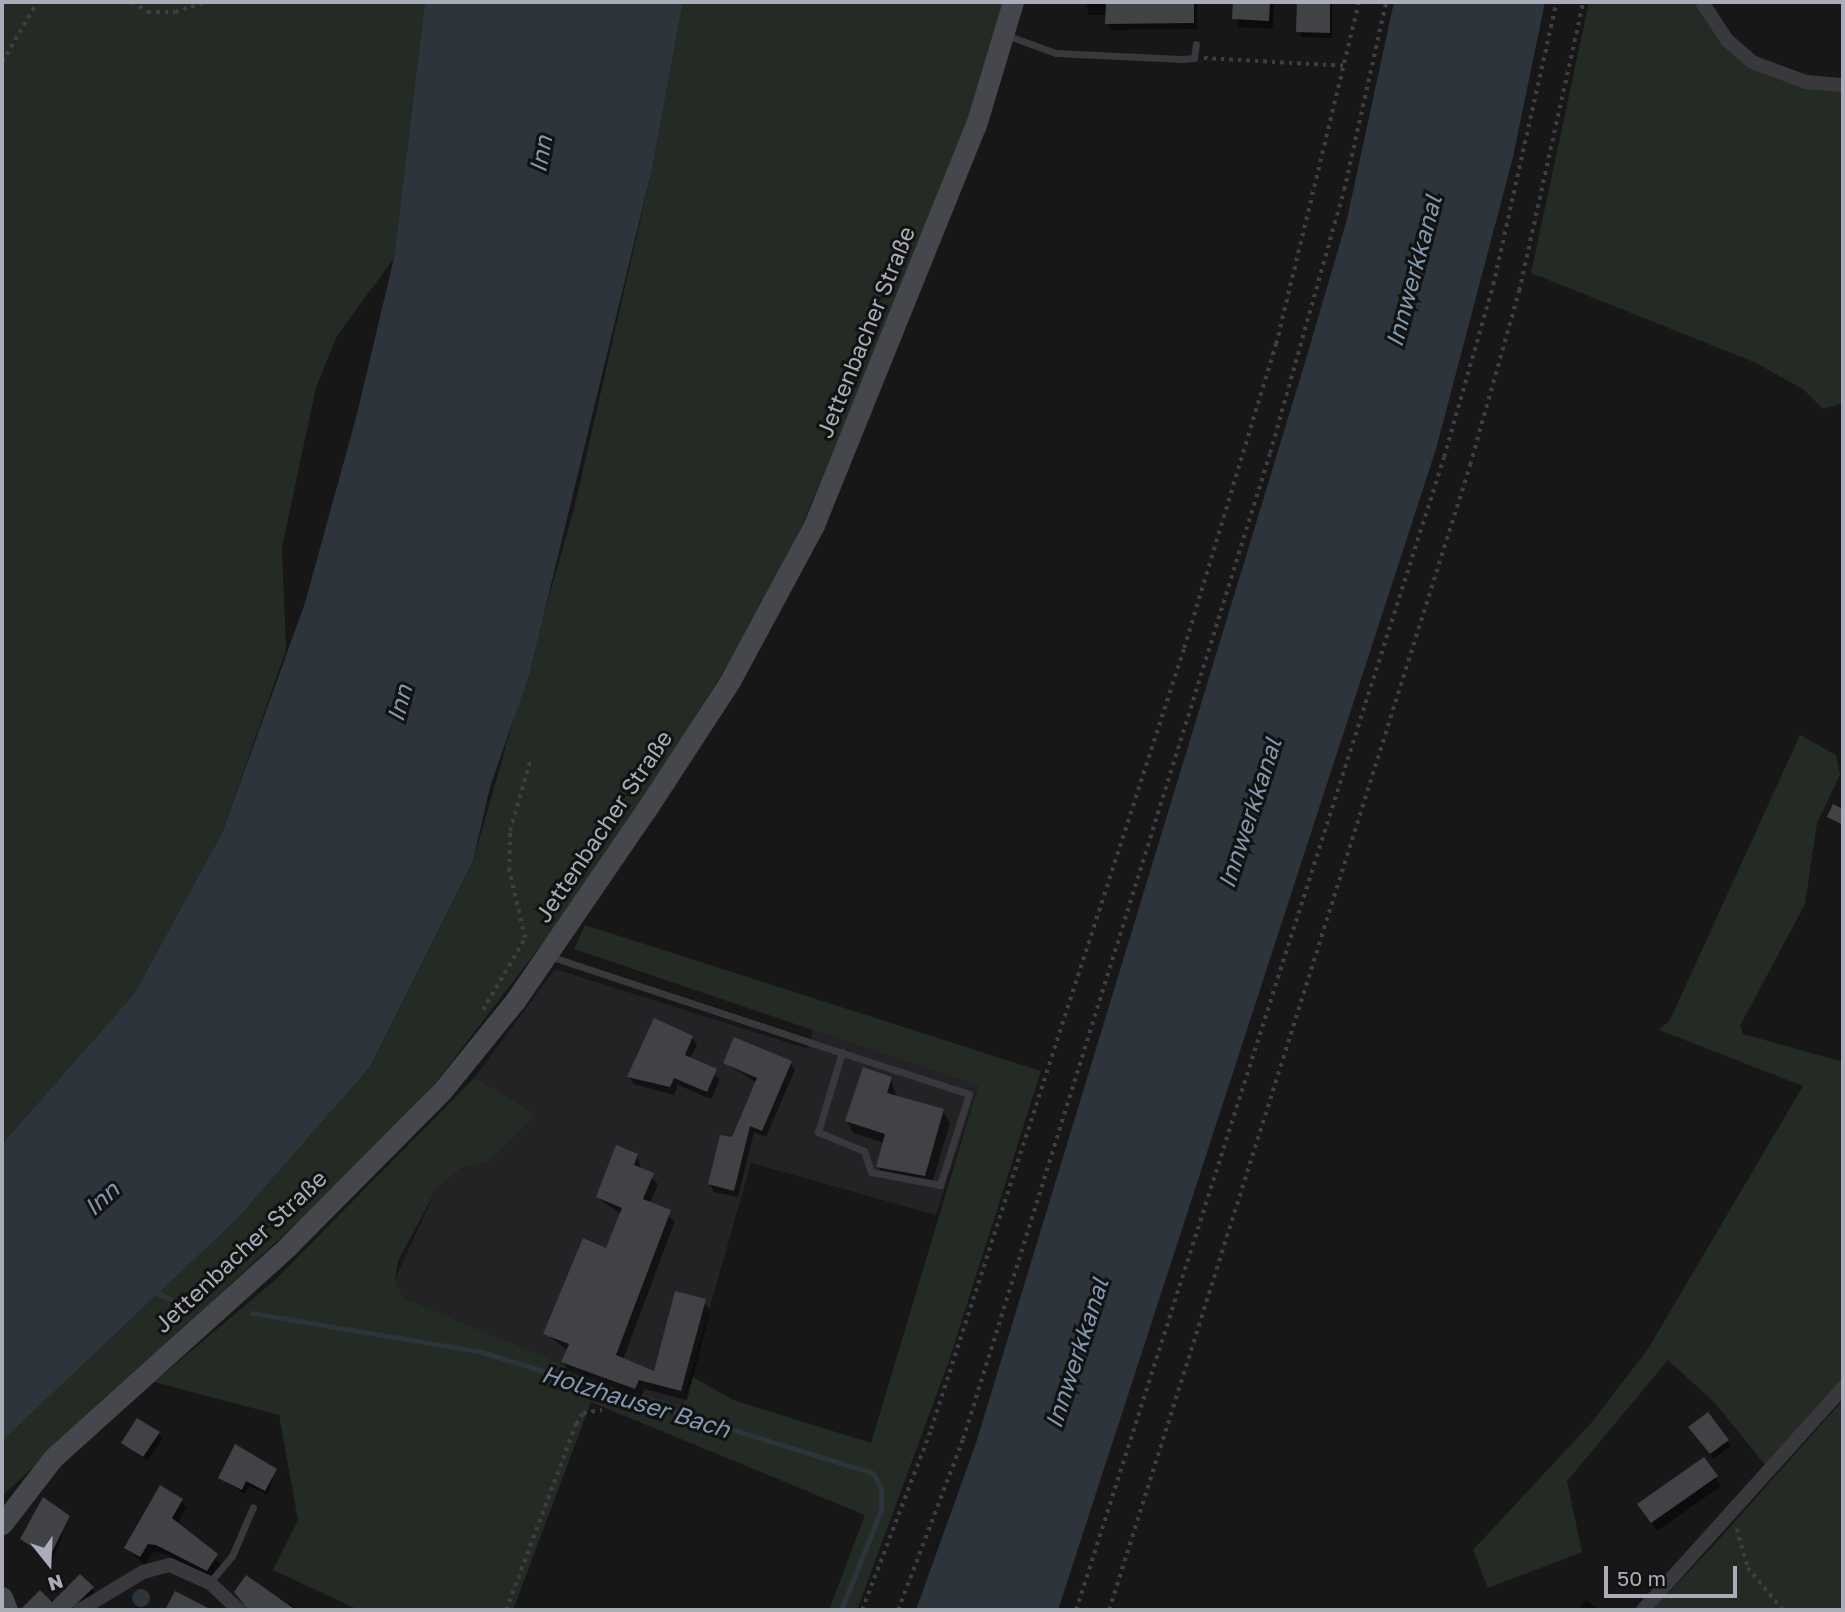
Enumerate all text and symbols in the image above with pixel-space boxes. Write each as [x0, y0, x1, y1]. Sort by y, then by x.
water label: Inn [523, 133, 557, 175]
water label: Innwerkkanal [1379, 192, 1447, 350]
street label: Jettenbacher Straße [810, 222, 920, 442]
water label: Inn [380, 681, 418, 725]
street label: Jettenbacher Straße [529, 725, 677, 927]
water label: Innwerkkanal [1211, 734, 1287, 892]
street label: Jettenbacher Straße [148, 1164, 332, 1338]
water label: Inn [78, 1175, 124, 1221]
water label: Innwerkkanal [1038, 1274, 1114, 1432]
water label: Holzhauser Bach [538, 1359, 734, 1443]
north arrow [14, 1528, 84, 1598]
scale bar [1607, 1552, 1740, 1596]
text: 50 m [1617, 1565, 1666, 1591]
text: N [45, 1570, 66, 1597]

